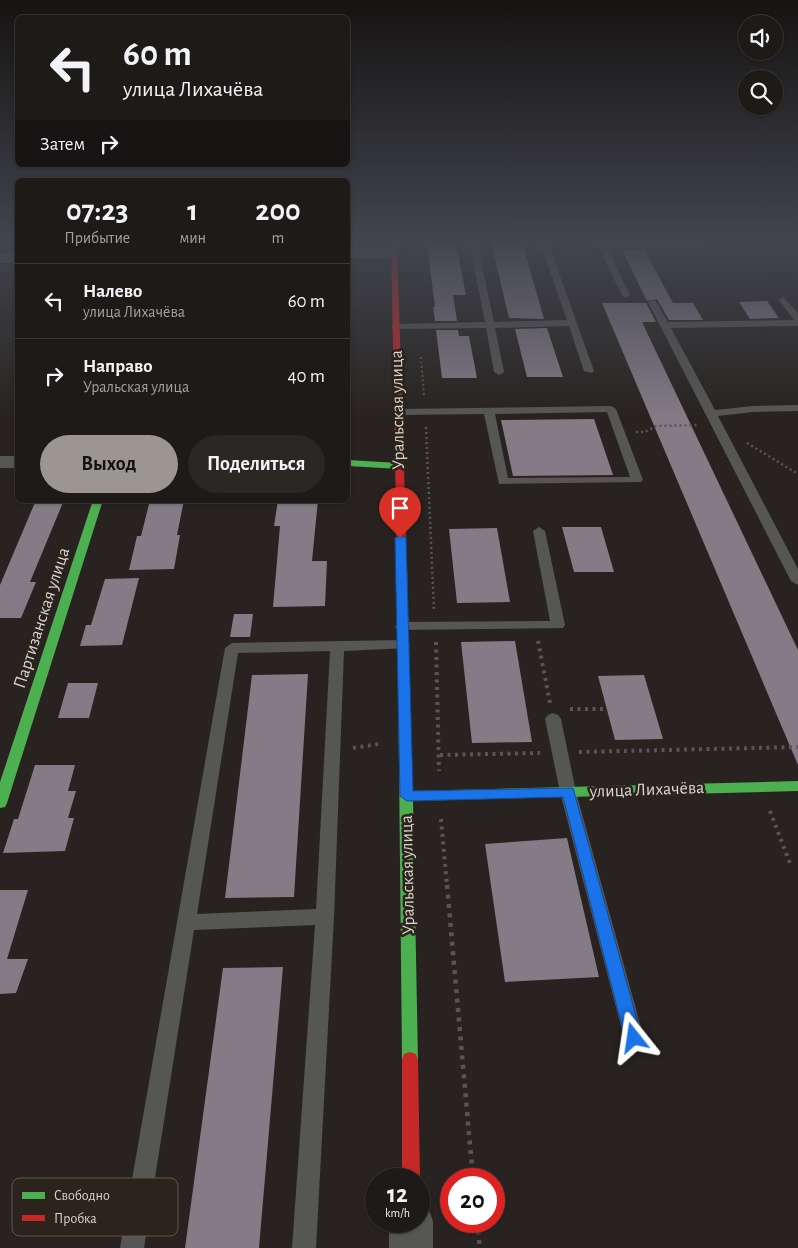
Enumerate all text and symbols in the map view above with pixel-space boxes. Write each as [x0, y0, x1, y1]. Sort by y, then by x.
map controls [738, 15, 783, 115]
button: sound [738, 15, 783, 60]
icon: left [40, 35, 105, 100]
text: 60 m [123, 37, 192, 72]
button: search [738, 70, 783, 115]
text: улица Лихачёва [123, 78, 263, 100]
icon: right [95, 130, 123, 158]
text: Затем [40, 135, 85, 154]
text: 07:23 [66, 196, 128, 226]
text: 1 [187, 196, 198, 226]
text: 200 [255, 196, 301, 226]
text: Прибытие [64, 230, 130, 246]
text: мин [179, 230, 206, 246]
text: m [272, 230, 284, 246]
text: Налево [83, 282, 142, 301]
icon: left [40, 287, 68, 315]
text: 60 m [288, 292, 325, 311]
text: улица Лихачёва [83, 304, 185, 320]
street label: Уральская улица [388, 350, 408, 470]
text: Направо [83, 357, 153, 376]
icon: right [40, 362, 68, 390]
text: 40 m [287, 367, 325, 386]
text: Уральская улица [83, 379, 189, 395]
button: Выход [40, 435, 178, 493]
button: Поделиться [188, 435, 325, 493]
pin [379, 487, 421, 538]
icon: arrive [386, 494, 414, 522]
street label: Партизанская улица [11, 545, 73, 691]
street label: улица Лихачёва [588, 779, 705, 801]
street label: Уральская улица [398, 815, 418, 935]
position arrow [607, 1011, 659, 1063]
speed limit sign: 20 [440, 1168, 505, 1233]
legend [12, 1178, 178, 1236]
text: 12 [387, 1182, 408, 1207]
text: Свободно [54, 1189, 110, 1203]
text: km/h [385, 1207, 410, 1219]
text: Пробка [54, 1212, 97, 1226]

